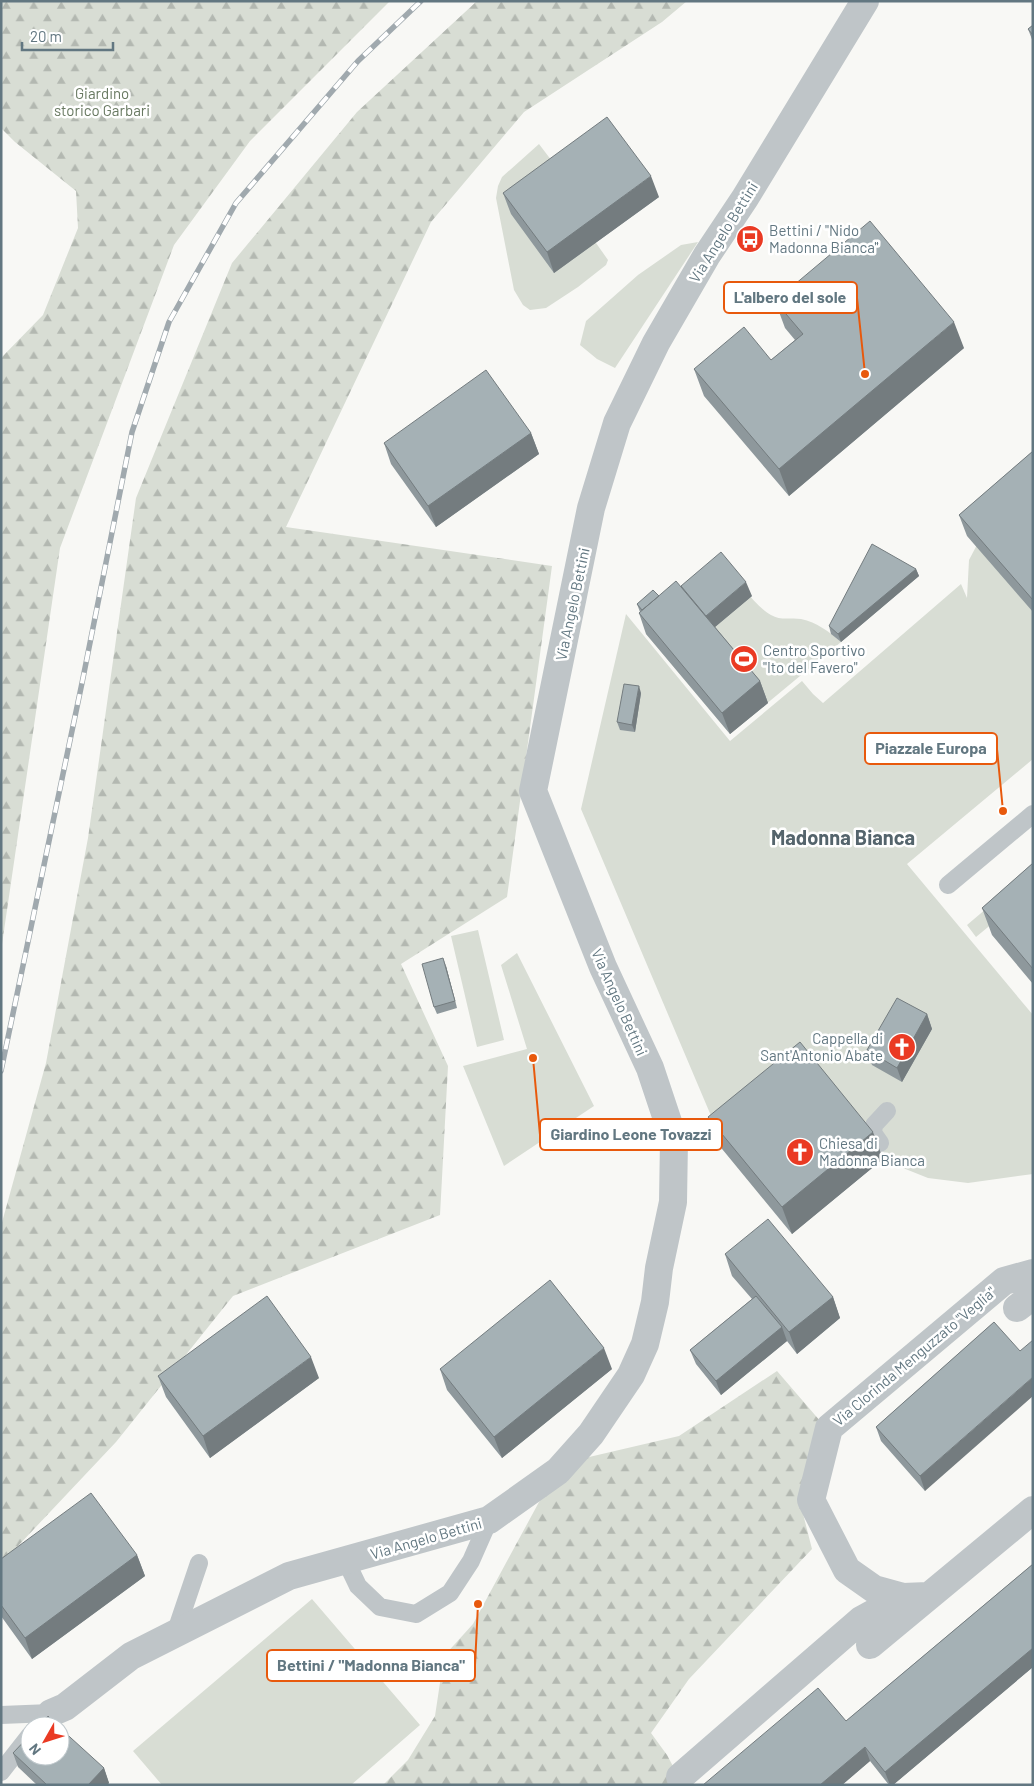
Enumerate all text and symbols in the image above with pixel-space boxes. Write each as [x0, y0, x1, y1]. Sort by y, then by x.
scale bar [22, 20, 114, 52]
text: 20 m [30, 27, 62, 45]
park label: Giardino storico Garbari [54, 84, 150, 119]
street label: Via Angelo Bettini [685, 178, 761, 286]
place label: Bettini / "Nido Madonna Bianca" [769, 221, 879, 256]
bus stop icon: Bettini / "Nido Madonna Bianca" [735, 224, 765, 254]
callout: L'albero del sole [724, 282, 857, 313]
text: L'albero del sole [734, 287, 847, 306]
street label: Via Angelo Bettini [551, 546, 593, 662]
place label: Centro Sportivo "Ito del Favero" [763, 641, 865, 676]
sports icon: Centro Sportivo "Ito del Favero" [729, 644, 759, 674]
callout: Piazzale Europa [865, 733, 997, 764]
text: Piazzale Europa [875, 738, 987, 757]
district label: Madonna Bianca [771, 825, 915, 849]
street label: Via Angelo Bettini [588, 946, 652, 1058]
place label: Cappella di Sant'Antonio Abate [760, 1029, 883, 1064]
church icon: Cappella di Sant'Antonio Abate [887, 1032, 917, 1062]
callout: Giardino Leone Tovazzi [540, 1119, 722, 1150]
text: Giardino Leone Tovazzi [550, 1124, 712, 1143]
place label: Chiesa di Madonna Bianca [819, 1134, 925, 1169]
church icon: Chiesa di Madonna Bianca [785, 1137, 815, 1167]
street label: Via Clorinda Menguzzato "Veglia" [829, 1283, 999, 1429]
street label: Via Angelo Bettini [368, 1513, 484, 1563]
callout: Bettini / "Madonna Bianca" [267, 1650, 475, 1681]
text: Bettini / "Madonna Bianca" [277, 1655, 465, 1674]
north arrow [20, 1716, 70, 1766]
text: N [25, 1741, 44, 1758]

